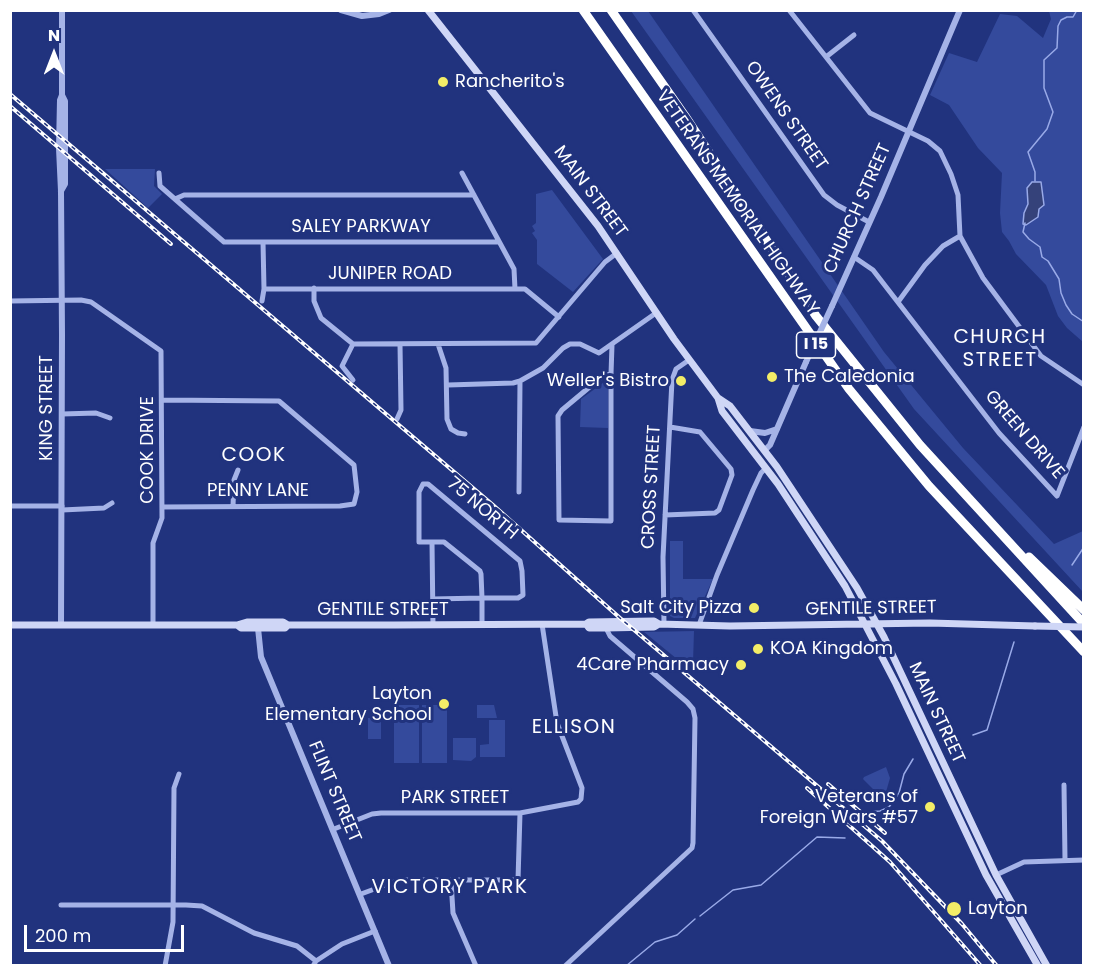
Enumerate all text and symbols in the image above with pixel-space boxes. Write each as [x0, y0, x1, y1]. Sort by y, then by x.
north arrow [24, 24, 84, 84]
text: N [48, 24, 60, 47]
street label: OWENS STREET [740, 57, 832, 175]
place label: Rancherito's [455, 71, 565, 93]
marker: Rancherito's [436, 75, 450, 89]
street label: VETERANS MEMORIAL HIGHWAY [651, 86, 823, 320]
street label: CHURCH STREET [820, 141, 896, 277]
street label: MAIN STREET [549, 142, 631, 242]
street label: SALEY PARKWAY [291, 216, 431, 238]
street label: JUNIPER ROAD [328, 263, 452, 285]
district label: CHURCH STREET [953, 326, 1047, 373]
road number: I 15 [796, 332, 836, 358]
street label: KING STREET [36, 355, 58, 461]
place label: The Caledonia [784, 366, 915, 388]
place label: Weller's Bistro [547, 370, 669, 392]
marker: The Caledonia [765, 370, 779, 384]
marker: Weller's Bistro [674, 374, 688, 388]
street label: GREEN DRIVE [980, 386, 1068, 484]
street label: COOK DRIVE [137, 396, 159, 504]
street label: CROSS STREET [638, 424, 666, 550]
district label: COOK [222, 444, 286, 468]
street label: 75 NORTH [442, 473, 522, 545]
street label: PENNY LANE [207, 480, 309, 502]
place label: Salt City Pizza [620, 597, 742, 619]
street label: GENTILE STREET [805, 597, 937, 621]
street label: GENTILE STREET [317, 599, 449, 621]
marker: Salt City Pizza [747, 601, 761, 615]
place label: KOA Kingdom [770, 638, 893, 660]
marker: KOA Kingdom [751, 642, 765, 656]
place label: 4Care Pharmacy [576, 654, 729, 676]
marker: 4Care Pharmacy [734, 658, 748, 672]
street label: MAIN STREET [903, 659, 969, 767]
place label: Layton Elementary School [265, 683, 432, 726]
marker: Layton Elementary School [437, 697, 451, 711]
district label: ELLISON [532, 716, 616, 740]
street label: FLINT STREET [303, 738, 365, 846]
place label: Veterans of Foreign Wars #57 [760, 786, 918, 828]
street label: PARK STREET [401, 787, 509, 809]
marker: Veterans of Foreign Wars #57 [923, 800, 937, 814]
district label: VICTORY PARK [372, 876, 528, 900]
place label: Layton [968, 898, 1028, 920]
marker: Layton [945, 900, 963, 918]
scale bar [27, 913, 188, 951]
text: 200 m [35, 923, 91, 948]

